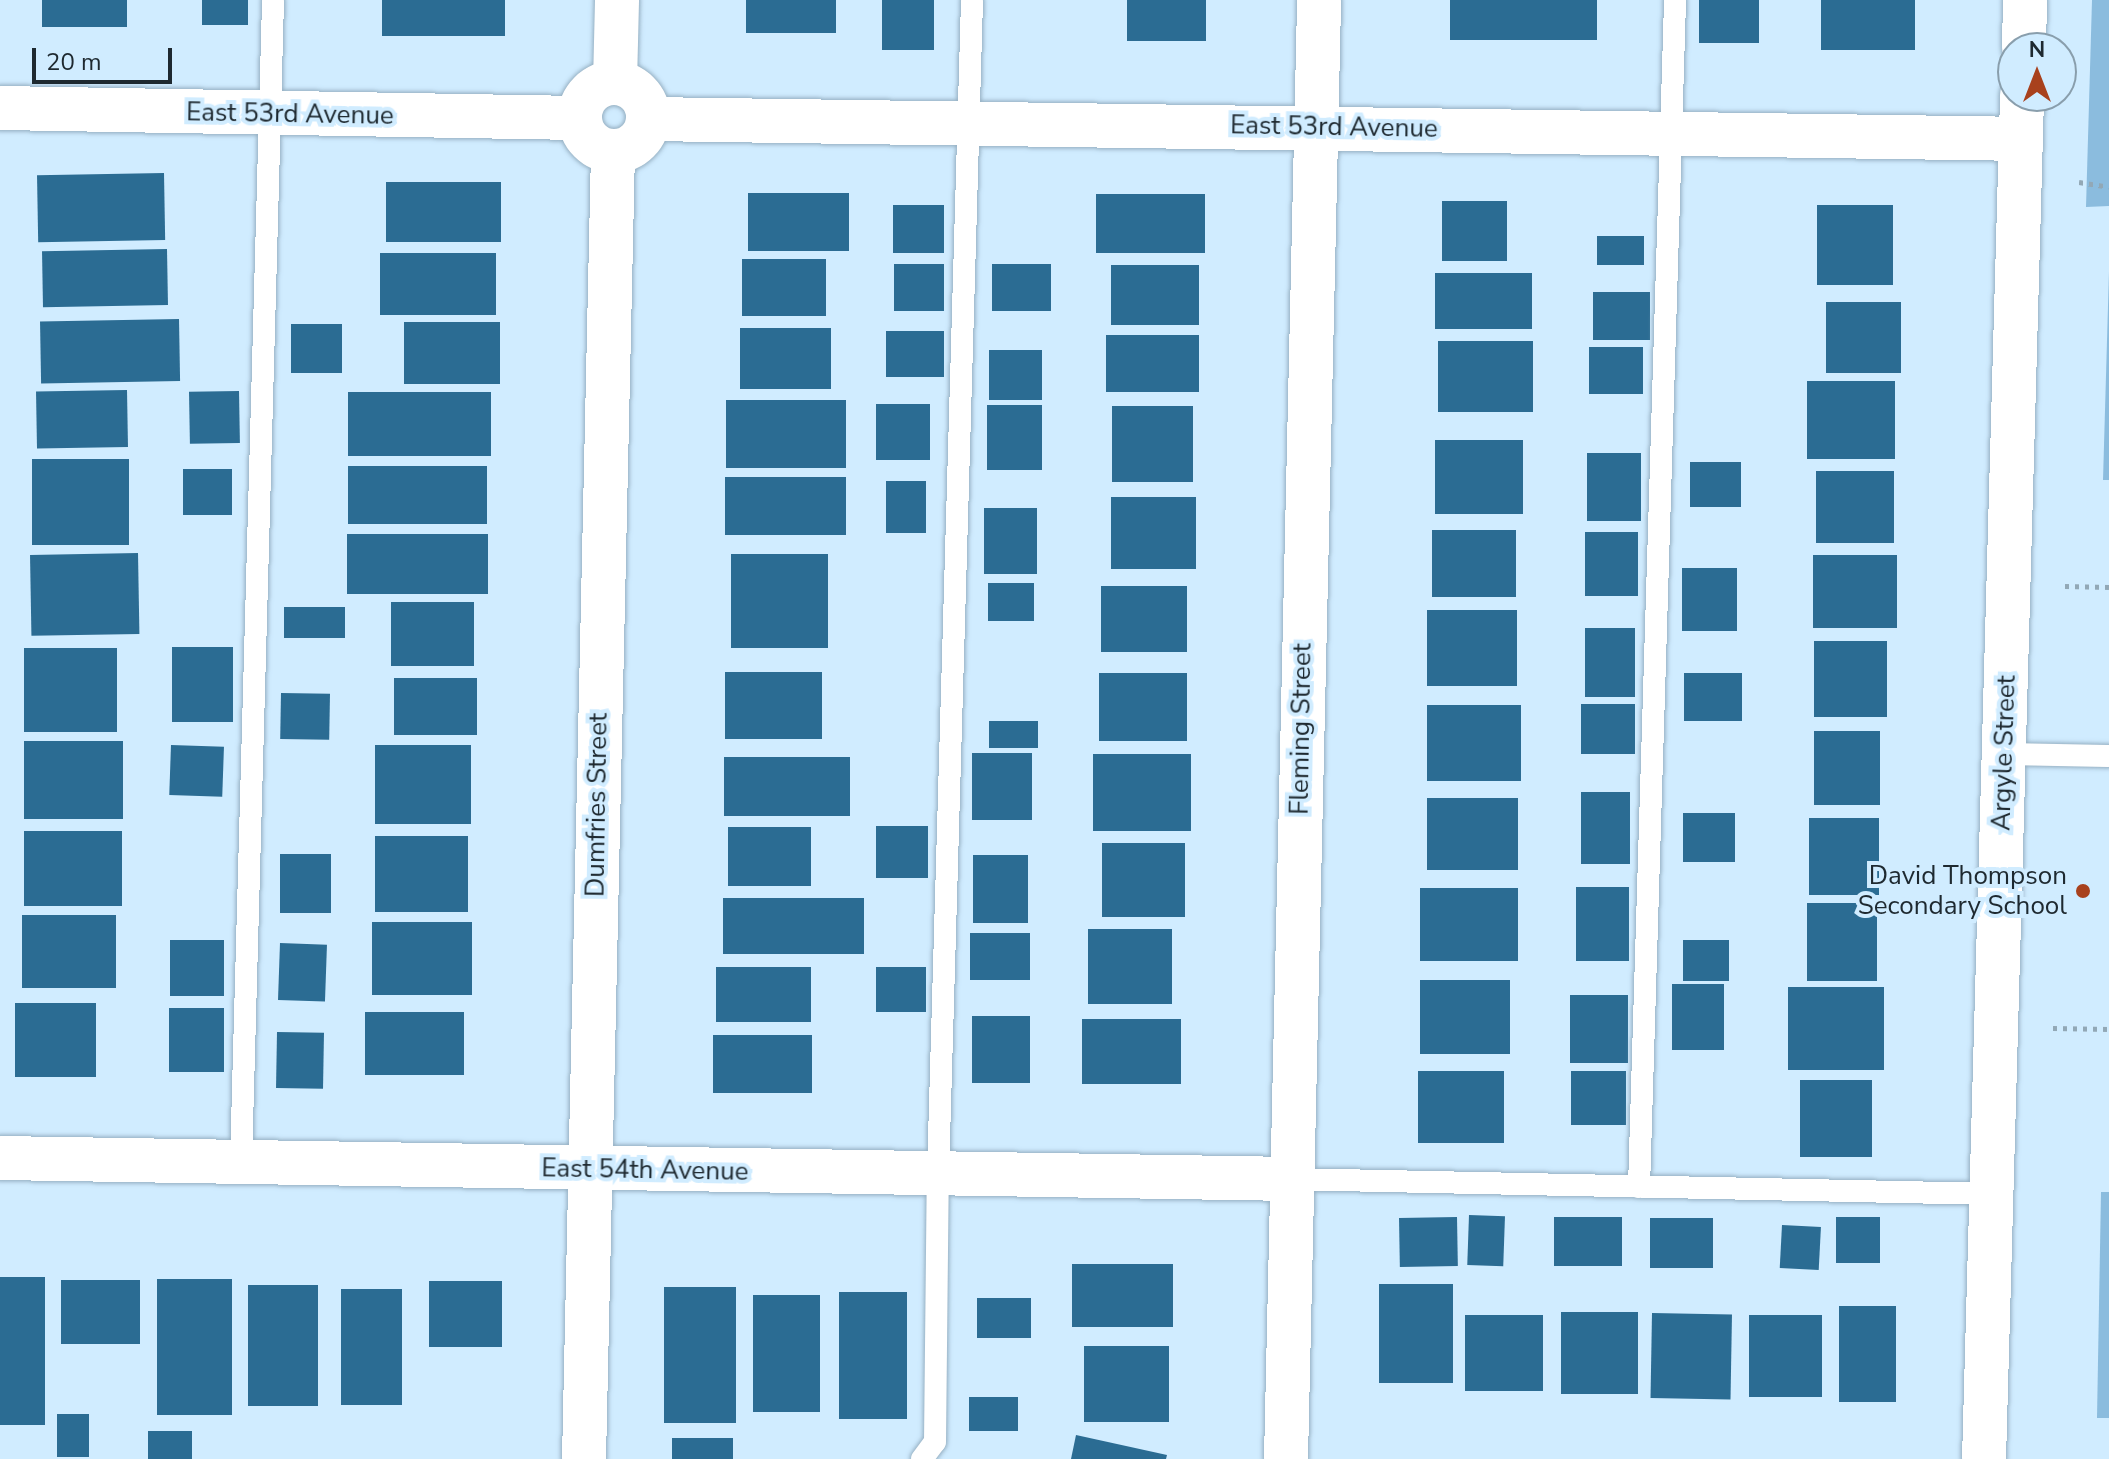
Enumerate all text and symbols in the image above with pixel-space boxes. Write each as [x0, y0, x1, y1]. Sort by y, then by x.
scale bar [36, 32, 176, 82]
north arrow [1997, 32, 2077, 112]
text: N [2029, 35, 2045, 65]
text: 20 m [46, 46, 102, 78]
street label: East 53rd Avenue [186, 97, 394, 131]
street label: East 53rd Avenue [1230, 110, 1438, 144]
street label: Fleming Street [1284, 643, 1318, 815]
street label: Argyle Street [1986, 675, 2022, 831]
street label: Dumfries Street [580, 713, 614, 897]
place label: David Thompson Secondary School [1858, 860, 2067, 922]
marker: David Thompson Secondary School [2074, 882, 2092, 900]
street label: East 54th Avenue [541, 1153, 749, 1187]

